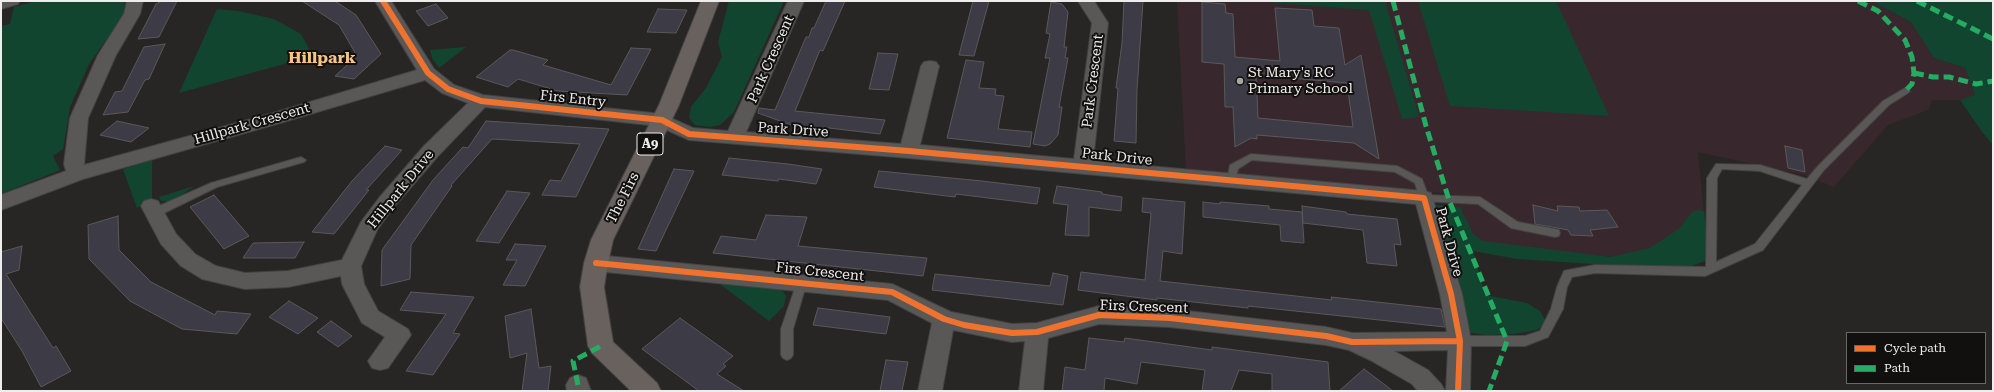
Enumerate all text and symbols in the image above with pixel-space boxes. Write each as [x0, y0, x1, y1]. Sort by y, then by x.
street label: Park Crescent [744, 13, 798, 105]
street label: Park Crescent [1079, 33, 1107, 129]
district label: Hillpark [288, 48, 356, 68]
place label: St Mary's RC Primary School [1248, 65, 1353, 98]
marker: St Mary's RC Primary School [1235, 76, 1245, 86]
street label: Firs Entry [539, 87, 607, 111]
street label: Hillpark Crescent [192, 99, 312, 149]
street label: Park Drive [757, 119, 829, 141]
road number: A9 [637, 133, 663, 155]
street label: Park Drive [1081, 145, 1153, 169]
street label: Hillpark Drive [364, 146, 438, 232]
street label: The Firs [603, 170, 643, 226]
street label: Park Drive [1432, 206, 1466, 278]
street label: Firs Crescent [775, 259, 865, 285]
street label: Firs Crescent [1099, 297, 1189, 317]
legend [1846, 332, 1986, 384]
text: Cycle path [1884, 341, 1946, 355]
text: Path [1884, 361, 1910, 375]

